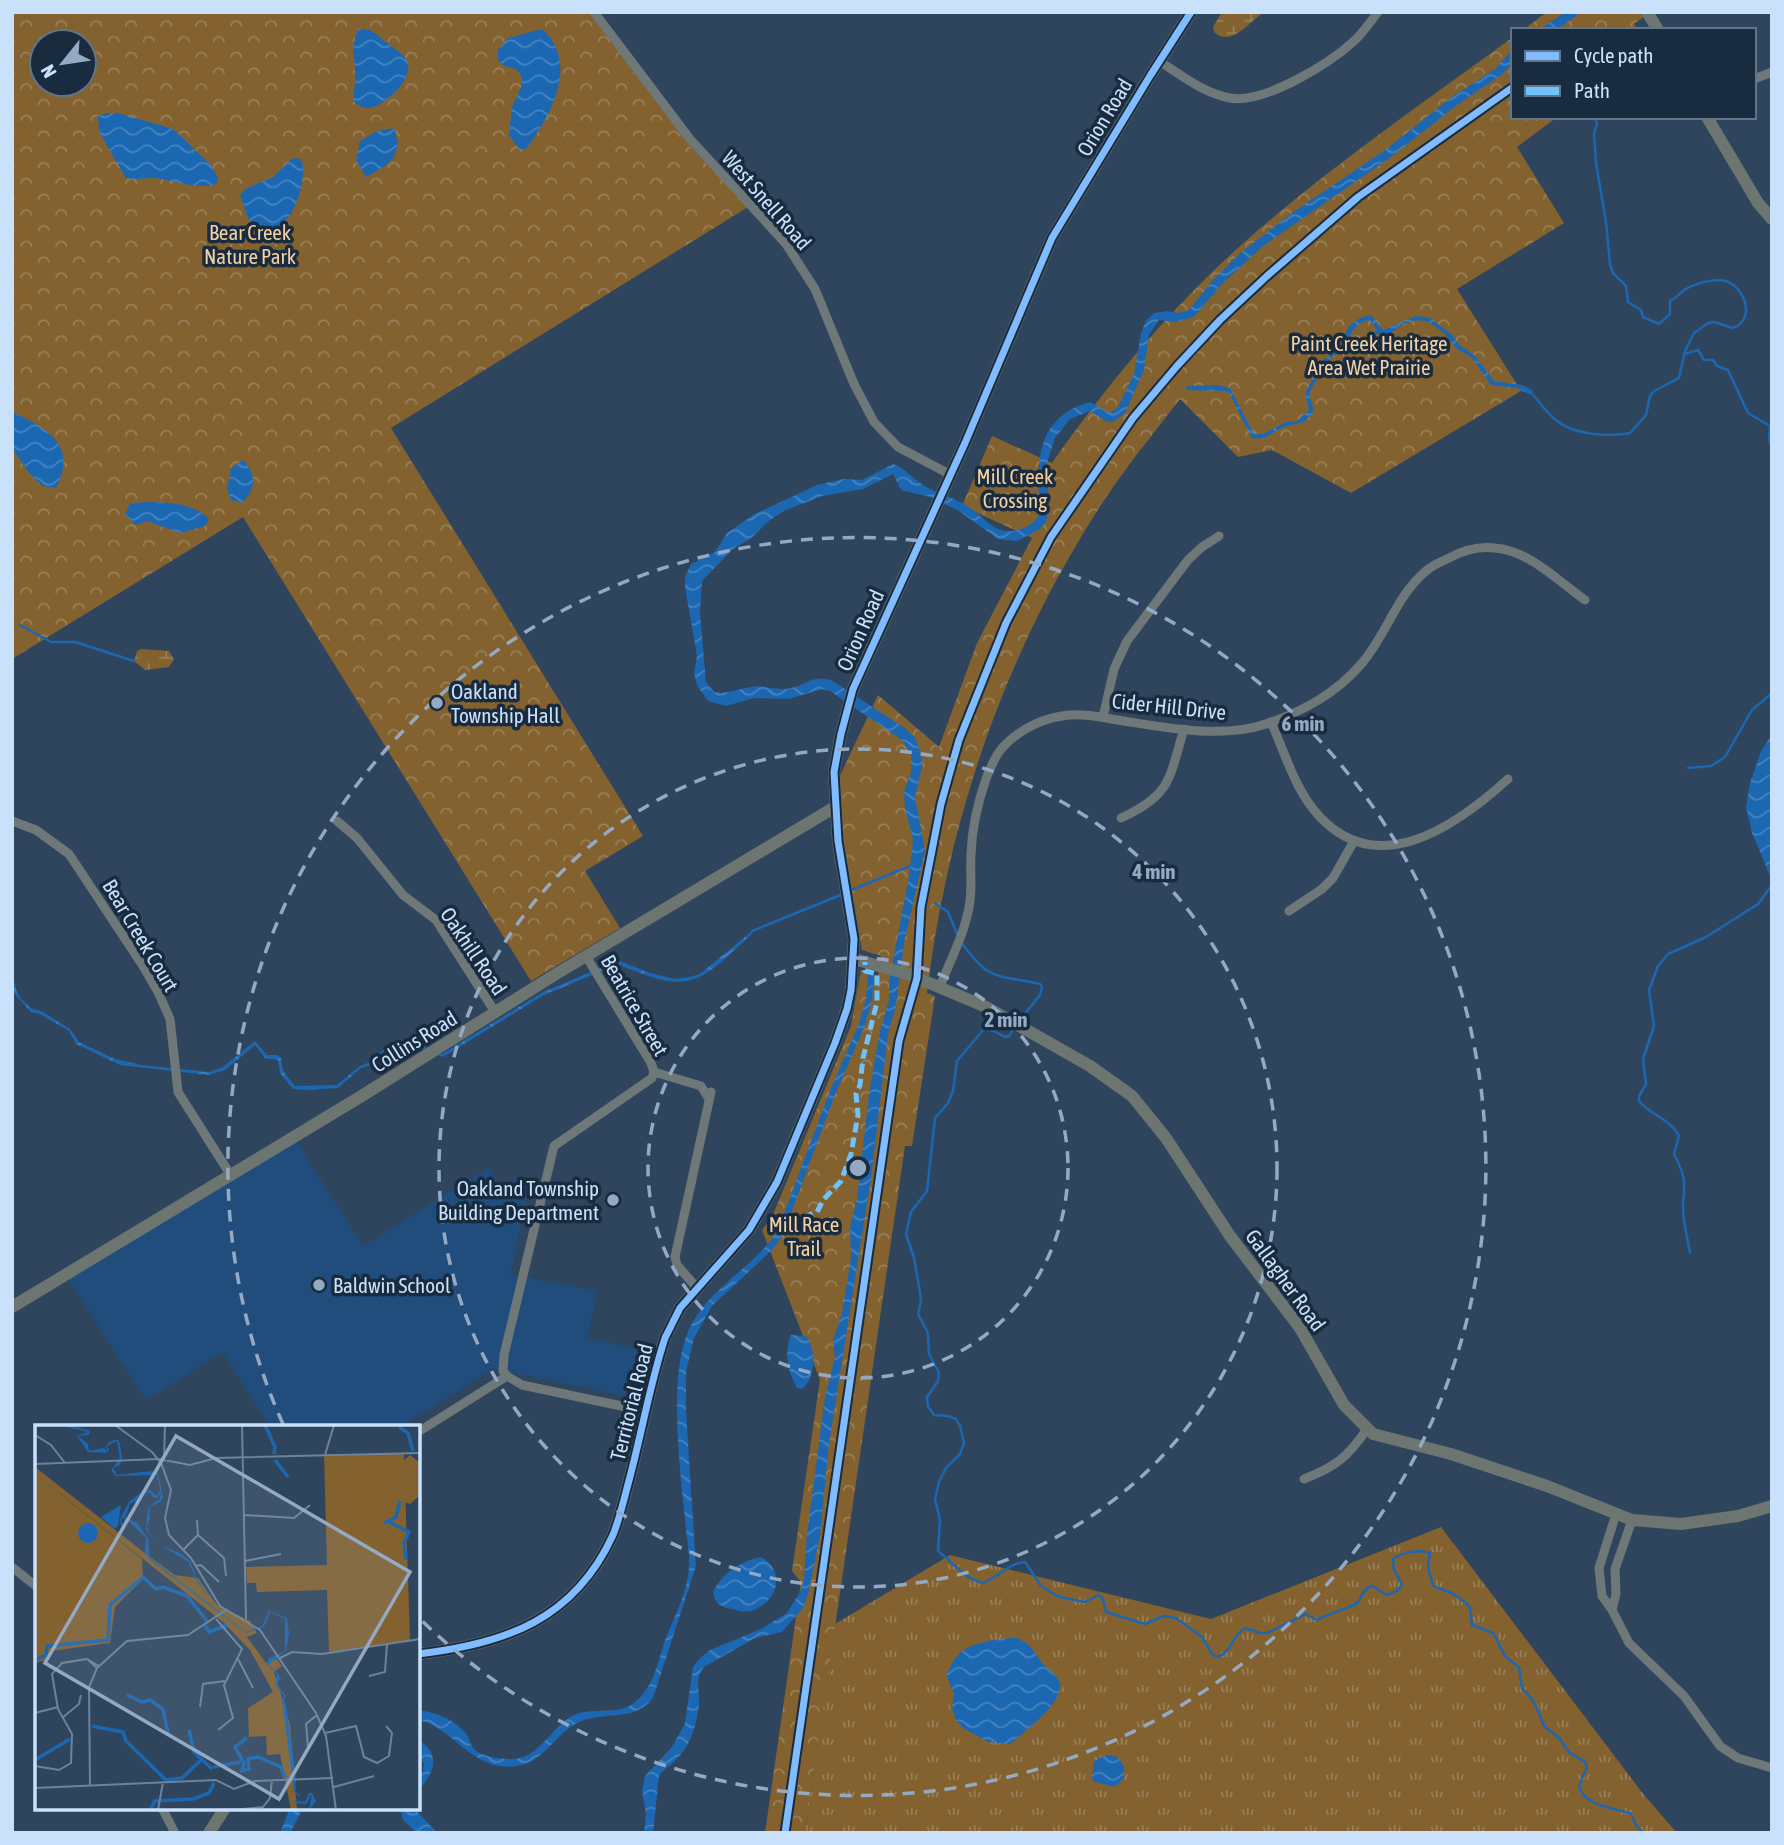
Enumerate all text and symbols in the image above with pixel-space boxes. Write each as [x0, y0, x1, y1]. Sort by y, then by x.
north arrow [28, 28, 98, 98]
legend [1511, 28, 1756, 119]
text: Cycle path [1574, 43, 1653, 67]
text: N [36, 61, 61, 82]
street label: Orion Road [1071, 74, 1137, 160]
text: Path [1574, 78, 1610, 102]
street label: West Snell Road [718, 146, 816, 254]
park label: Bear Creek Nature Park [204, 220, 296, 268]
park label: Paint Creek Heritage Area Wet Prairie [1290, 331, 1448, 379]
park label: Mill Creek Crossing [977, 464, 1053, 512]
street label: Orion Road [831, 586, 889, 674]
place label: Oakland Township Hall [451, 679, 560, 727]
street label: Cider Hill Drive [1111, 688, 1227, 724]
marker: Oakland Township Hall [429, 695, 445, 711]
text: 6 min [1282, 711, 1324, 735]
text: 4 min [1132, 859, 1175, 883]
street label: Bear Creek Court [98, 875, 184, 995]
street label: Oakhill Road [436, 903, 512, 999]
street label: Beatrice Street [596, 950, 674, 1060]
street label: Collins Road [367, 1005, 461, 1077]
text: 2 min [985, 1007, 1027, 1031]
centre of rings [846, 1156, 870, 1180]
place label: Oakland Township Building Department [438, 1176, 599, 1224]
marker: Oakland Township Building Department [605, 1192, 621, 1208]
park label: Mill Race Trail [769, 1212, 839, 1260]
street label: Gallagher Road [1241, 1225, 1331, 1335]
place label: Baldwin School [333, 1273, 451, 1297]
marker: Baldwin School [311, 1277, 327, 1293]
street label: Territorial Road [605, 1341, 657, 1463]
inset map [35, 1425, 420, 1810]

